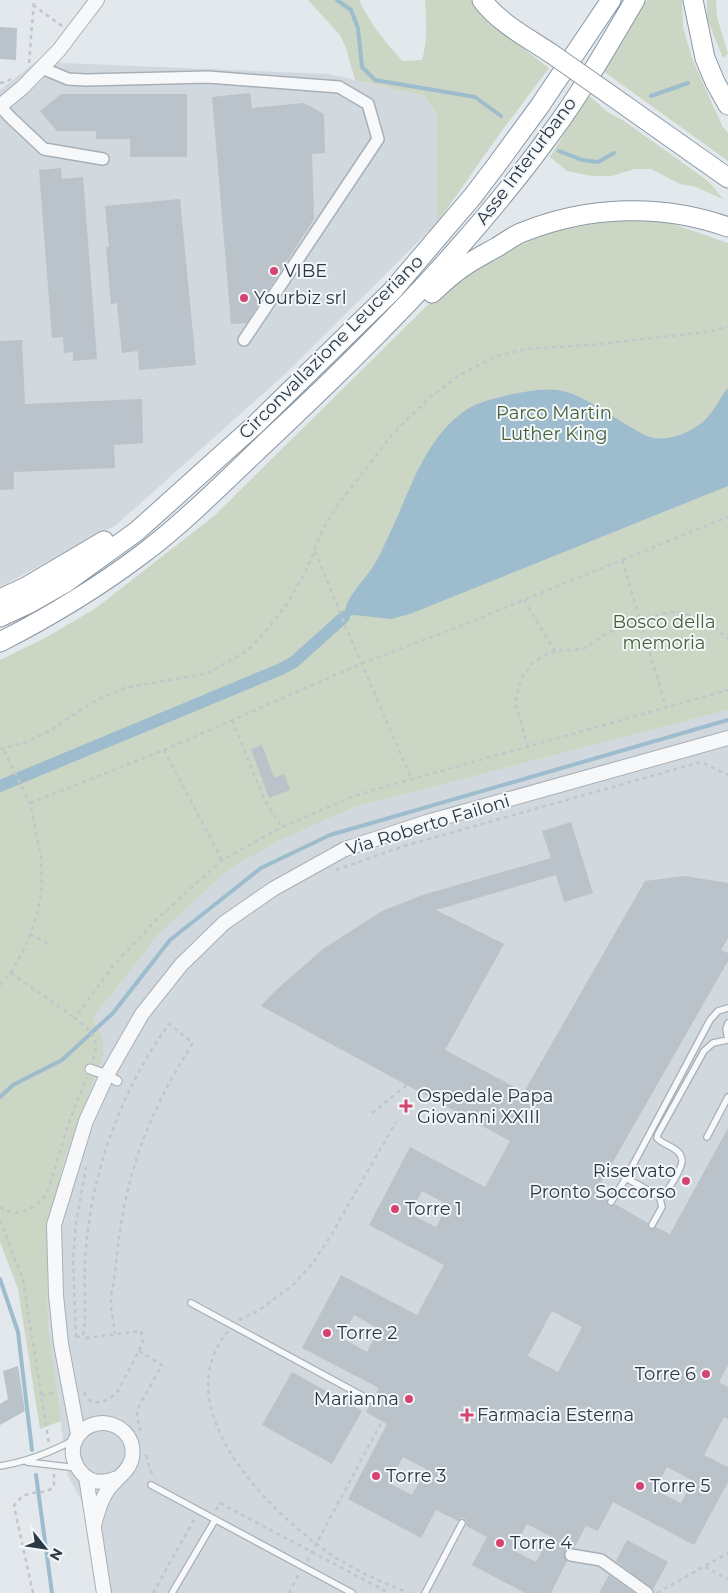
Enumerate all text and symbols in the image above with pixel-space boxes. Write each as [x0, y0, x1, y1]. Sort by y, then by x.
street label: Asse Interurbano [471, 93, 581, 229]
street label: Circonvallazione Leuceriano [234, 250, 428, 444]
place label: VIBE [284, 260, 327, 282]
marker: VIBE [268, 265, 280, 277]
place label: Yourbiz srl [254, 287, 346, 309]
marker: Yourbiz srl [238, 292, 250, 304]
park label: Parco Martin Luther King [496, 402, 612, 445]
park label: Bosco della memoria [613, 611, 716, 654]
street label: Via Roberto Failoni [344, 790, 512, 860]
place label: Ospedale Papa Giovanni XXIII [417, 1085, 553, 1128]
marker: Ospedale Papa Giovanni XXIII [399, 1099, 413, 1113]
place label: Riservato Pronto Soccorso [529, 1160, 676, 1203]
marker: Riservato Pronto Soccorso [680, 1175, 692, 1187]
place label: Torre 1 [405, 1198, 462, 1220]
marker: Torre 1 [389, 1203, 401, 1215]
place label: Torre 2 [337, 1322, 398, 1344]
marker: Torre 2 [321, 1327, 333, 1339]
place label: Torre 6 [635, 1363, 696, 1385]
marker: Torre 6 [700, 1368, 712, 1380]
place label: Marianna [314, 1388, 399, 1410]
marker: Marianna [403, 1393, 415, 1405]
place label: Farmacia Esterna [477, 1404, 634, 1426]
marker: Farmacia Esterna [461, 1409, 473, 1421]
place label: Torre 3 [386, 1465, 446, 1487]
marker: Torre 3 [370, 1470, 382, 1482]
place label: Torre 5 [650, 1475, 710, 1497]
marker: Torre 5 [634, 1480, 646, 1492]
north arrow [20, 1523, 70, 1573]
place label: Torre 4 [510, 1532, 572, 1554]
marker: Torre 4 [494, 1537, 506, 1549]
text: N [46, 1545, 67, 1564]

